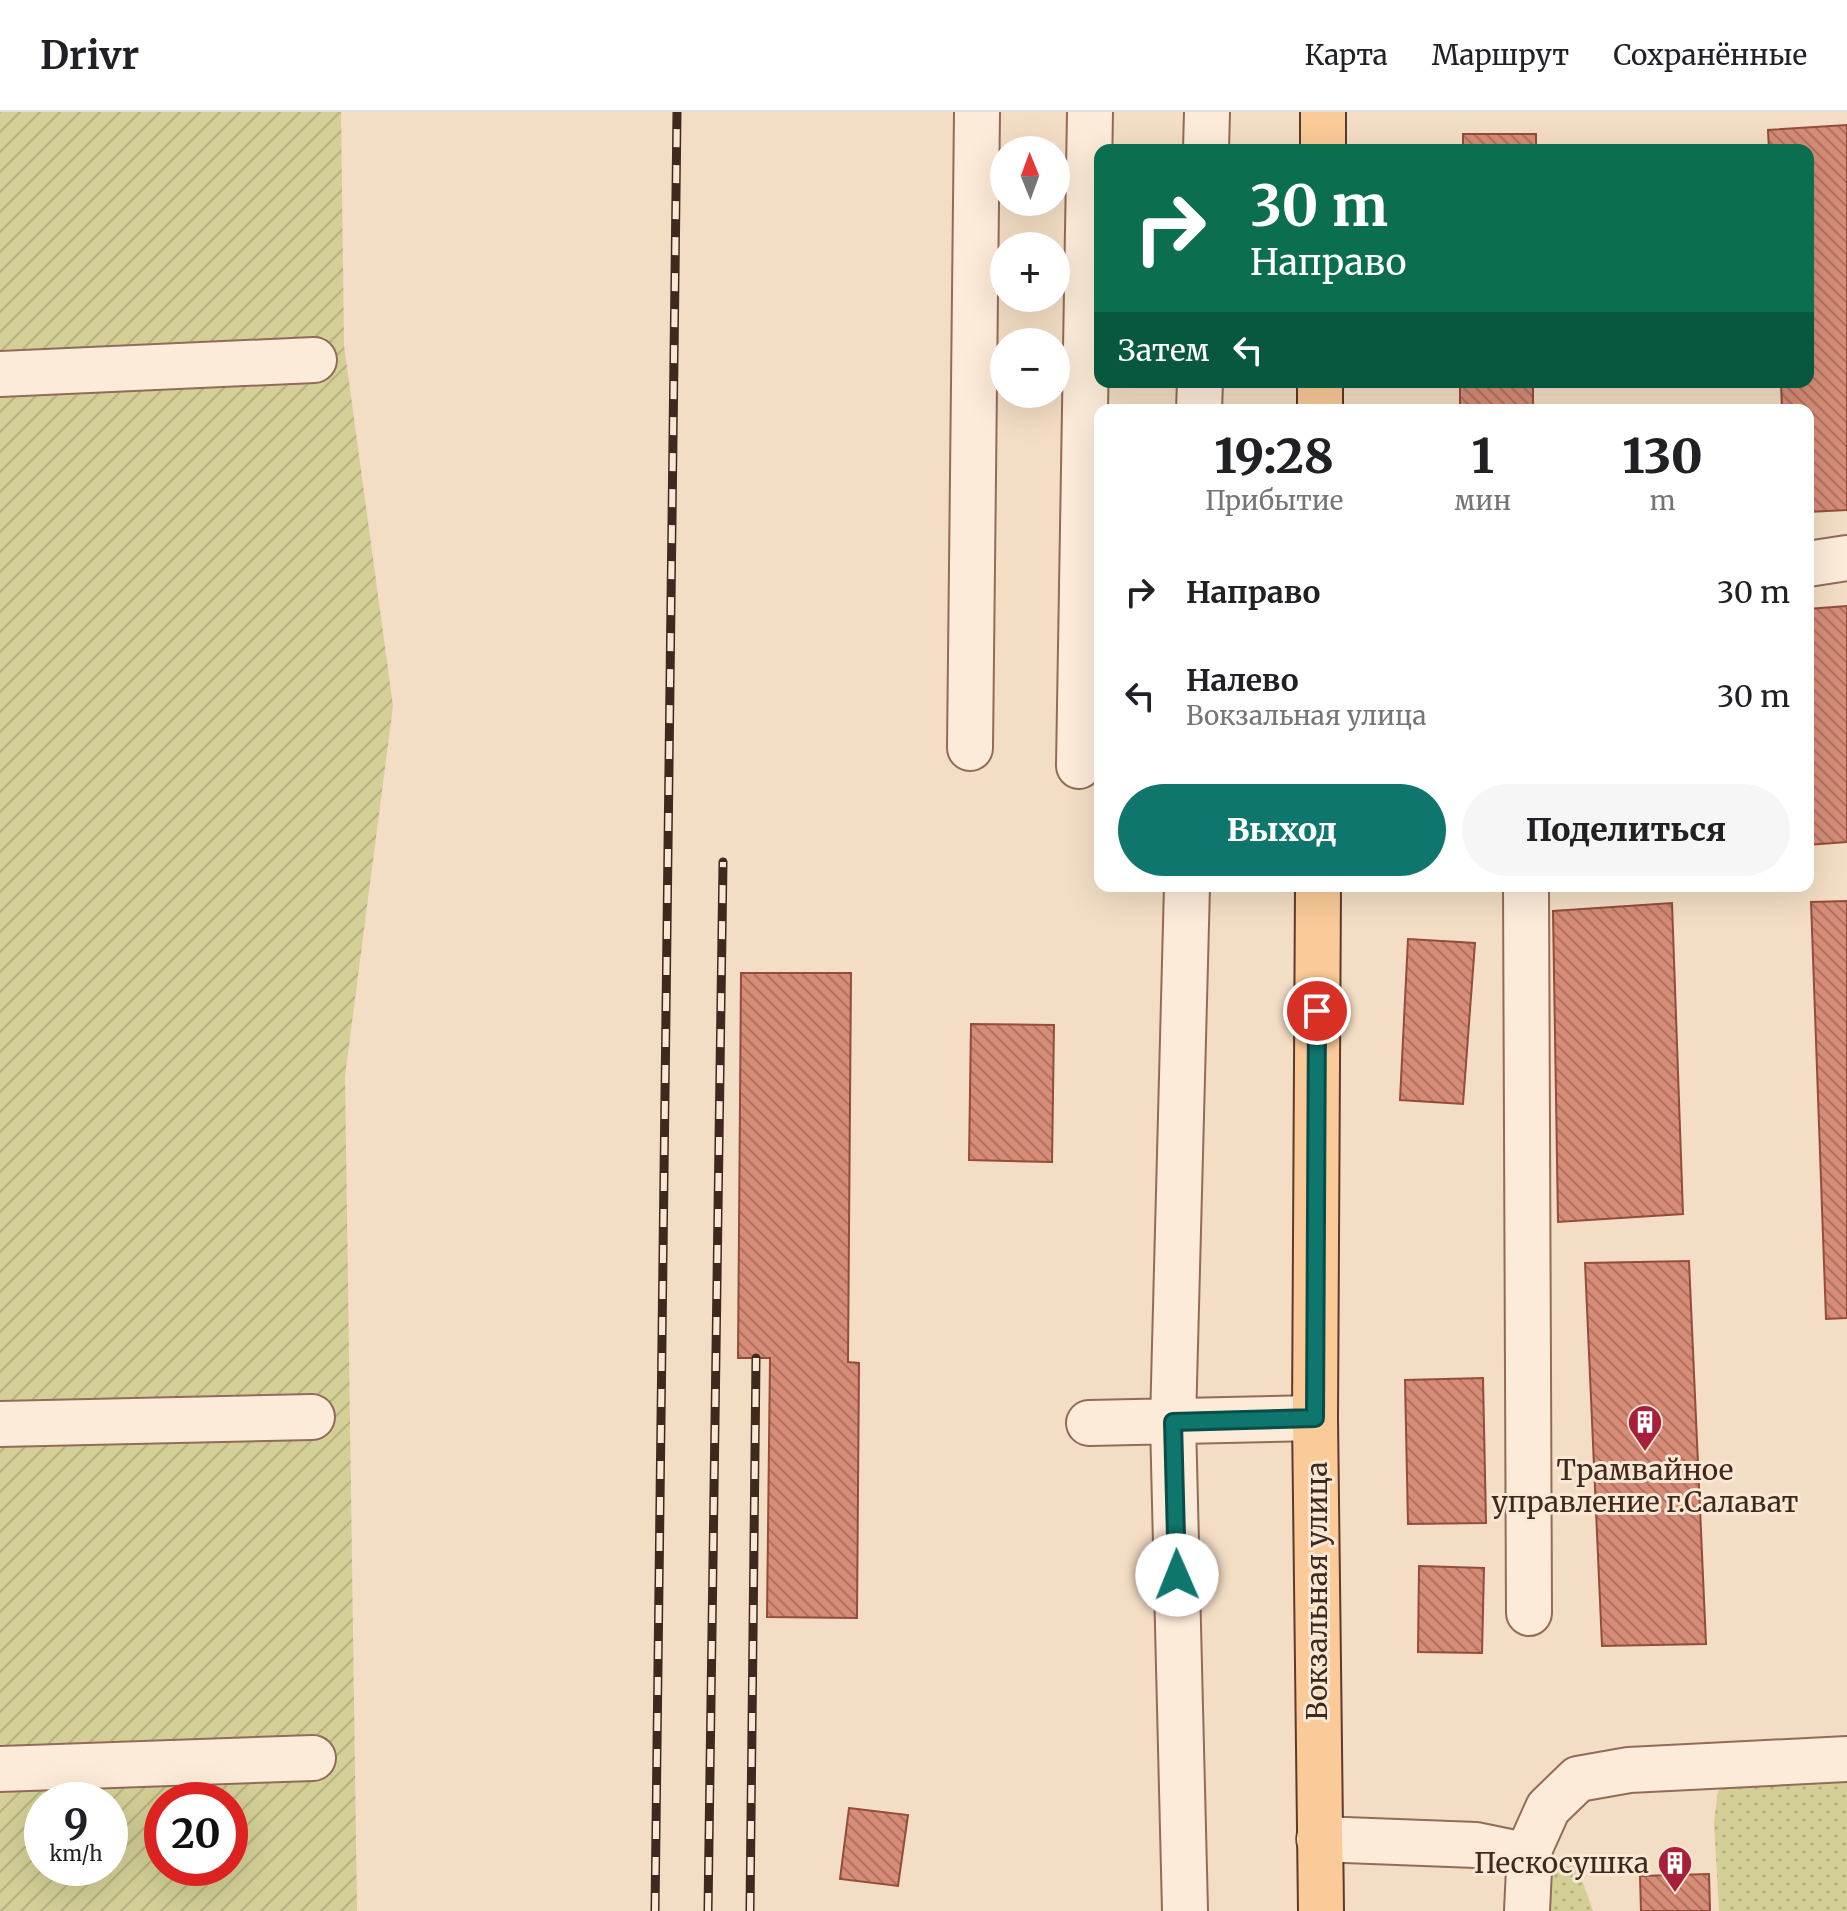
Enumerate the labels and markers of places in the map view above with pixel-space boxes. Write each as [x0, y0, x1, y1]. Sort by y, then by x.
pin [1283, 977, 1351, 1045]
building icon: Трамвайное управление г.Салават [1626, 1403, 1664, 1453]
place label: Трамвайное управление г.Салават [1492, 1452, 1798, 1520]
building icon: Пескосушка [1656, 1844, 1694, 1894]
place label: Пескосушка [1474, 1845, 1649, 1881]

